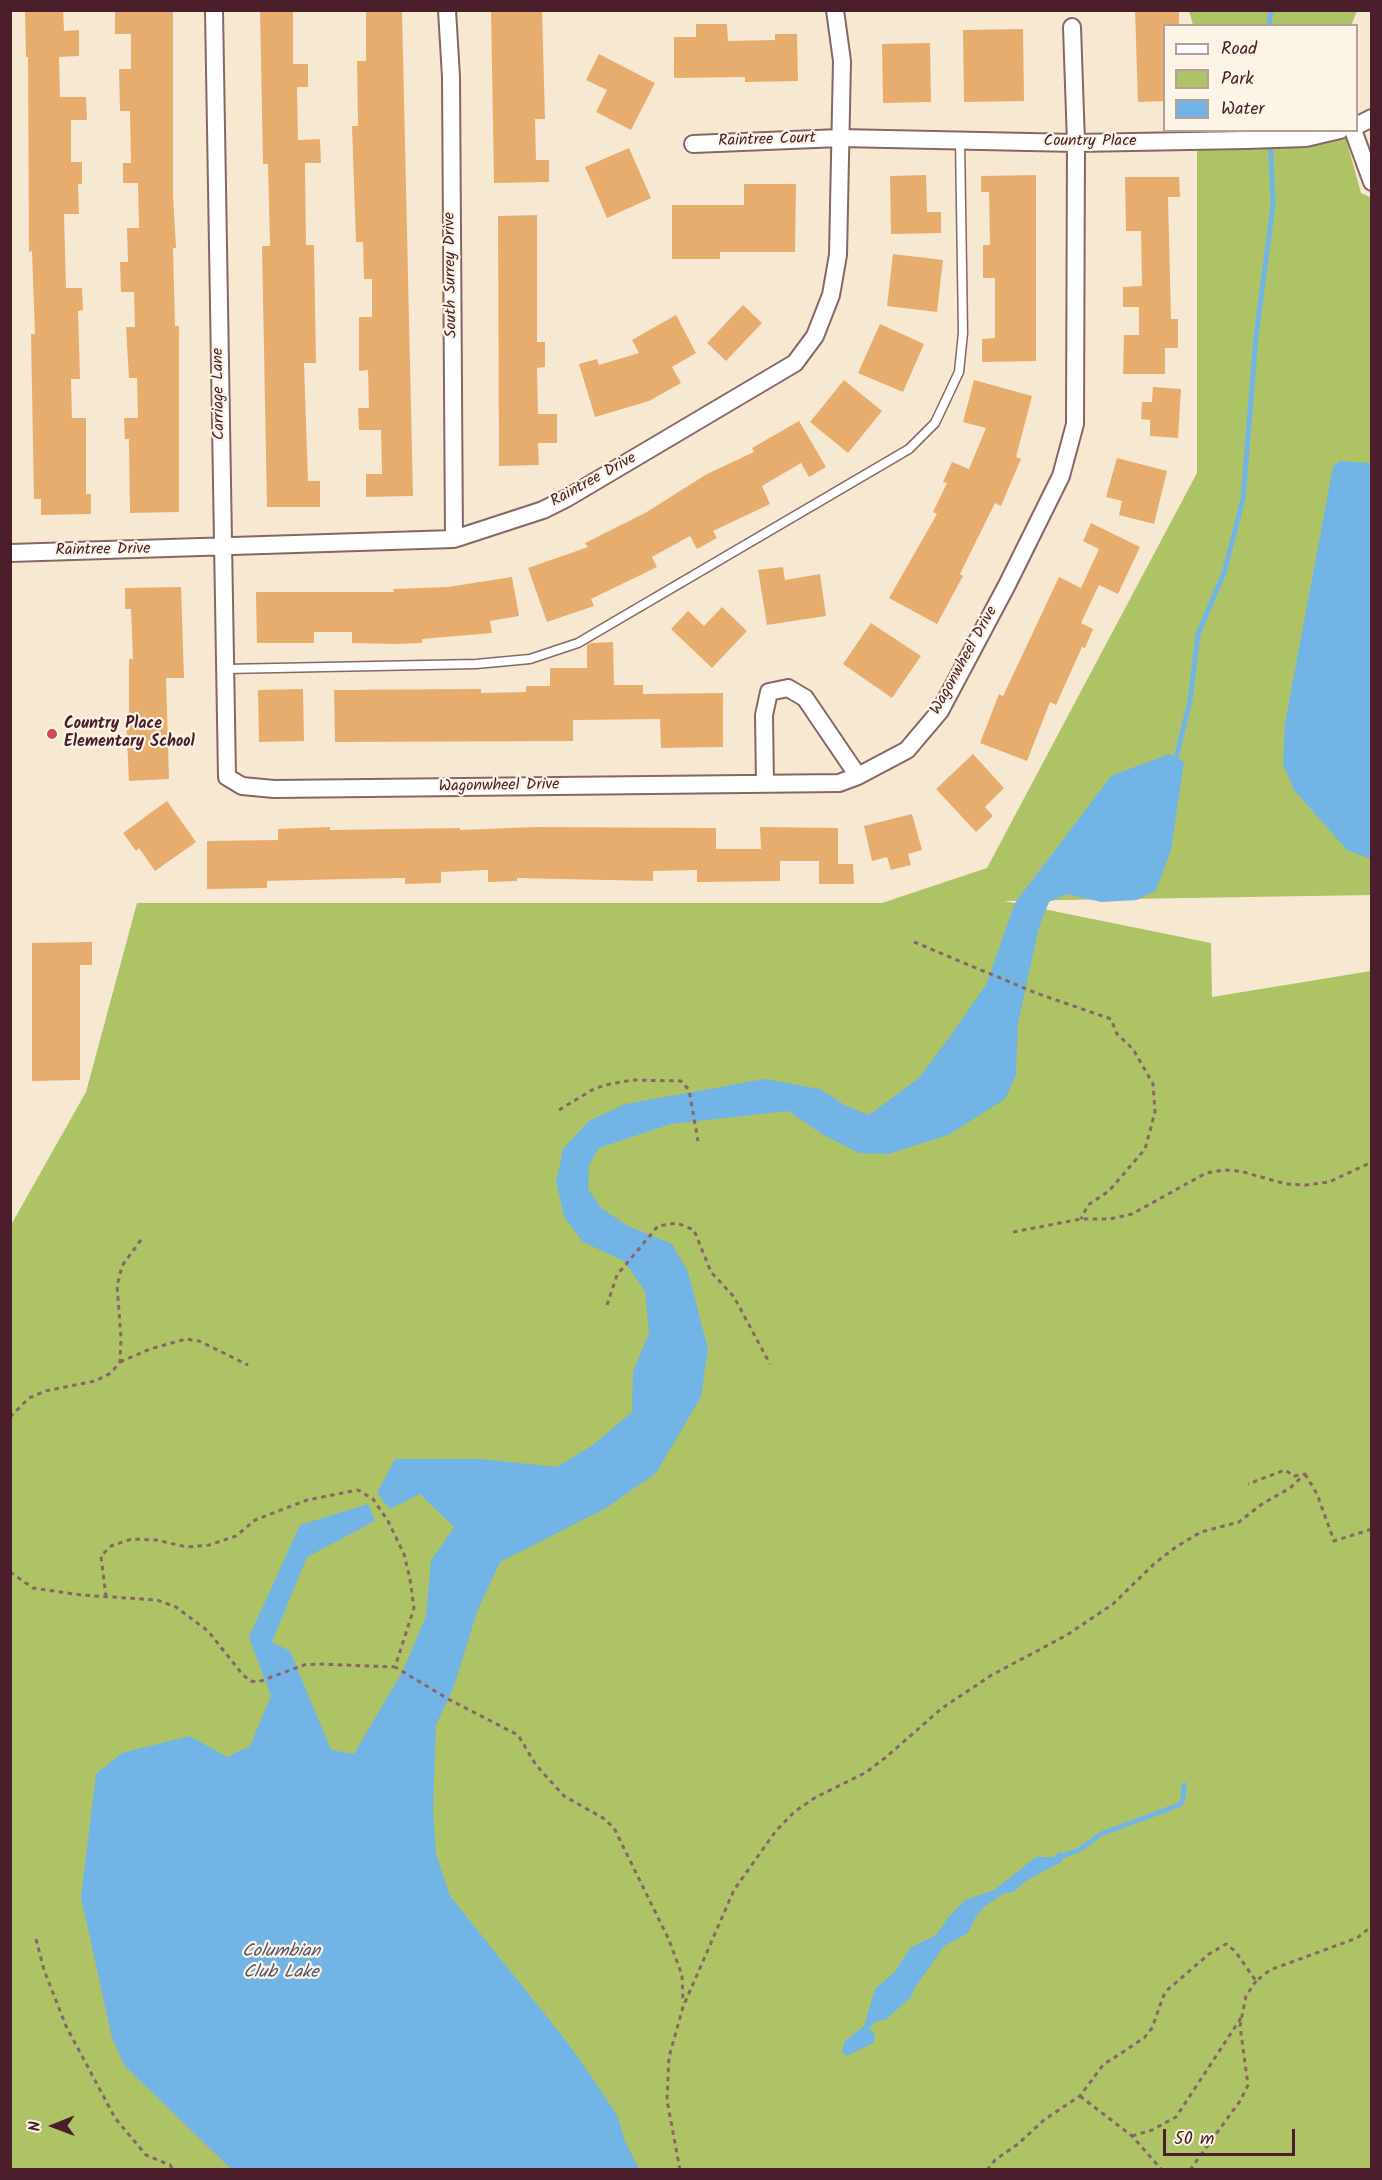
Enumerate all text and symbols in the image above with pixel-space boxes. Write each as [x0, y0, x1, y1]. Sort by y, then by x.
legend [1163, 24, 1358, 132]
text: Road [1221, 35, 1257, 64]
text: Park [1221, 65, 1254, 94]
text: Water [1221, 95, 1265, 124]
street label: Raintree Court [718, 130, 816, 152]
street label: Country Place [1044, 132, 1136, 152]
street label: South Surrey Drive [441, 212, 463, 338]
street label: Carriage Lane [210, 348, 230, 440]
street label: Raintree Drive [548, 450, 640, 512]
street label: Raintree Drive [55, 541, 151, 561]
street label: Wagonwheel Drive [927, 603, 1003, 719]
place label: Country Place Elementary School [64, 715, 195, 753]
marker: Country Place Elementary School [45, 727, 59, 741]
street label: Wagonwheel Drive [438, 776, 560, 798]
water label: Columbian Club Lake [242, 1942, 320, 1984]
north arrow [24, 2096, 84, 2156]
scale bar [1166, 2117, 1298, 2155]
text: N [23, 2121, 48, 2132]
text: 50 m [1174, 2125, 1214, 2154]

